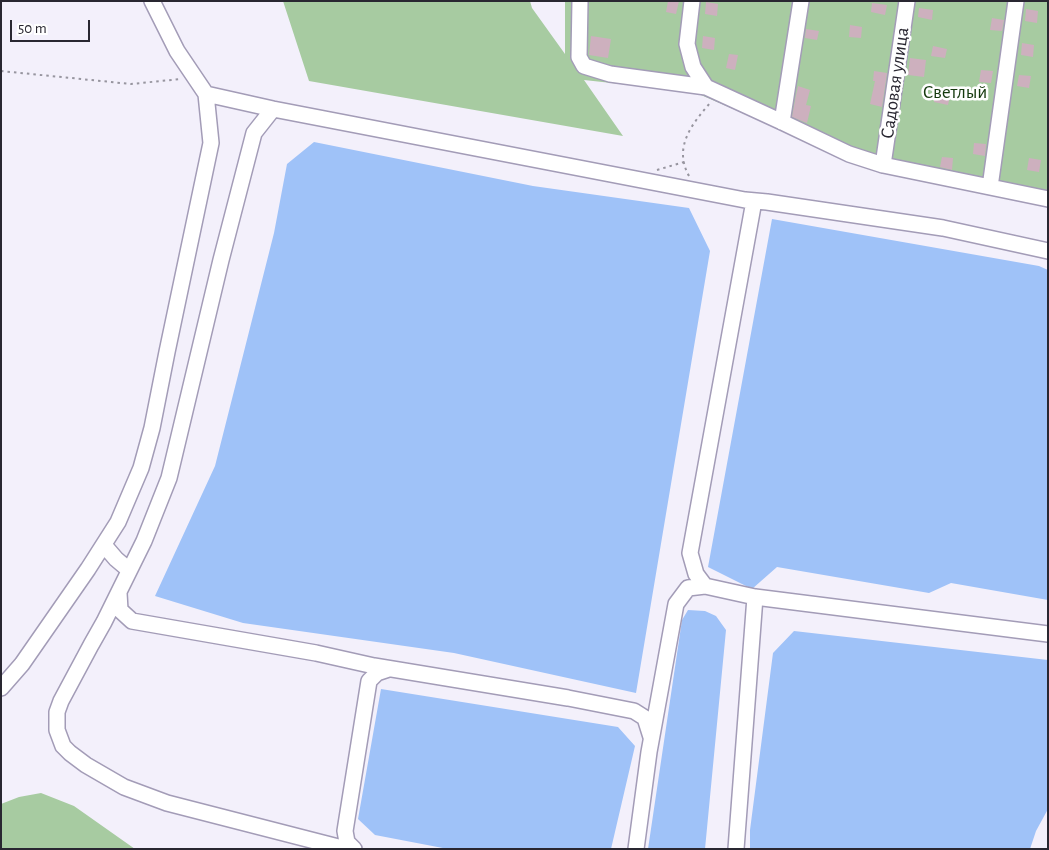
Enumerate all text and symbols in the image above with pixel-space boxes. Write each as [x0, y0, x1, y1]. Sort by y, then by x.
scale bar [12, 10, 92, 42]
text: 50 m [18, 21, 47, 36]
street label: Садовая улица [876, 26, 914, 140]
park label: Светлый [923, 81, 987, 103]

